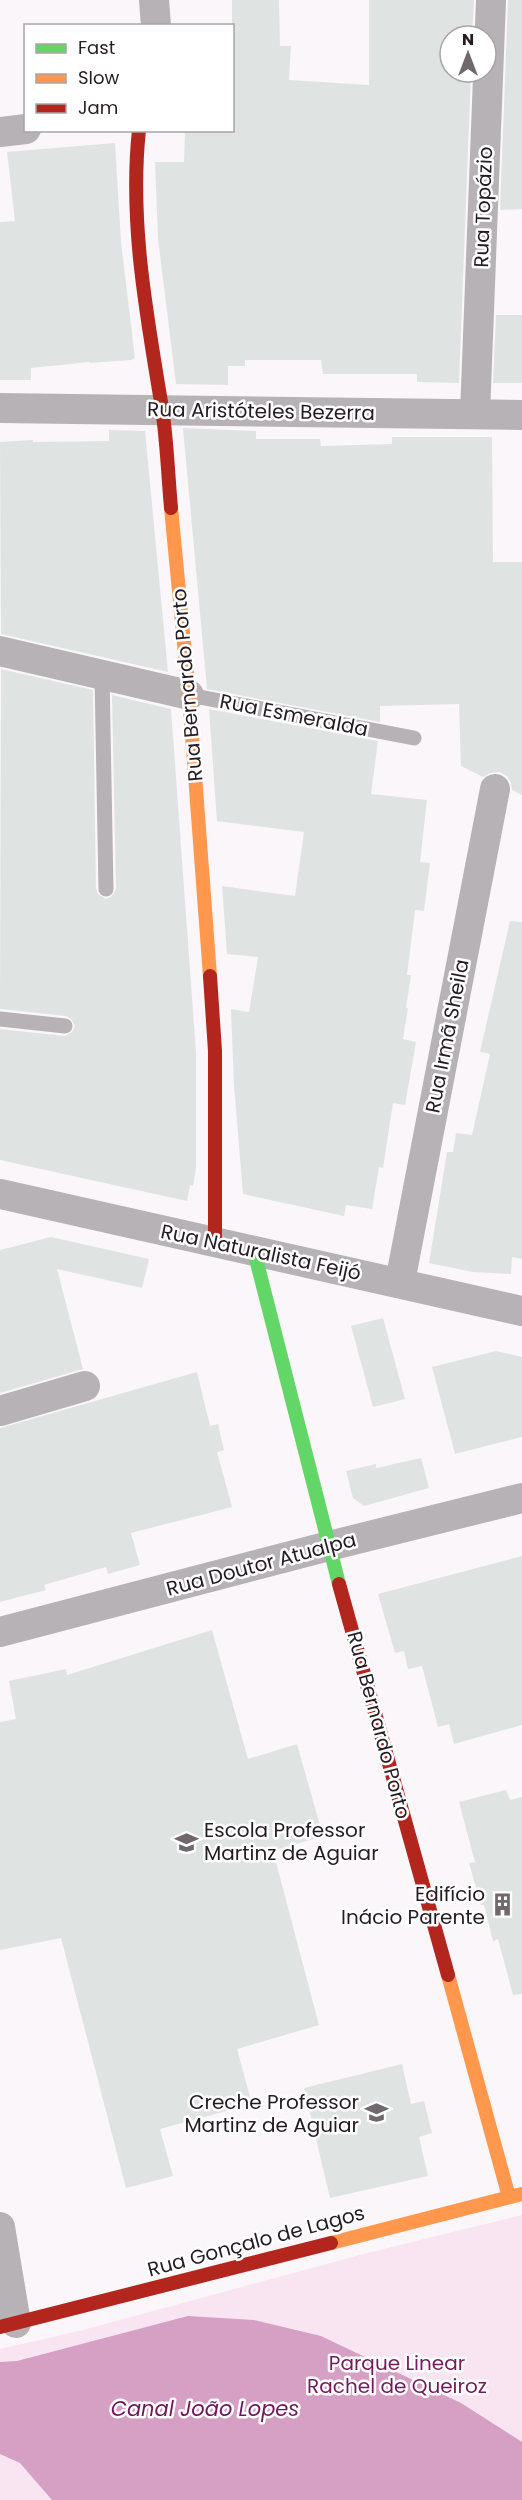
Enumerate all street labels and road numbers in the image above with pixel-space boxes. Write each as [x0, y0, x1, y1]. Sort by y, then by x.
street label: Rua Topázio [467, 146, 499, 268]
street label: Rua Aristóteles Bezerra [147, 395, 375, 427]
street label: Rua Bernardo Porto [165, 587, 209, 783]
street label: Rua Esmeralda [217, 687, 371, 743]
street label: Rua Irmã Sheila [418, 957, 476, 1115]
street label: Rua Naturalista Feijó [158, 1217, 364, 1287]
street label: Rua Doutor Atualpa [163, 1525, 359, 1603]
street label: Rua Bernardo Porto [340, 1628, 418, 1822]
street label: Rua Gonçalo de Lagos [144, 2199, 368, 2283]

